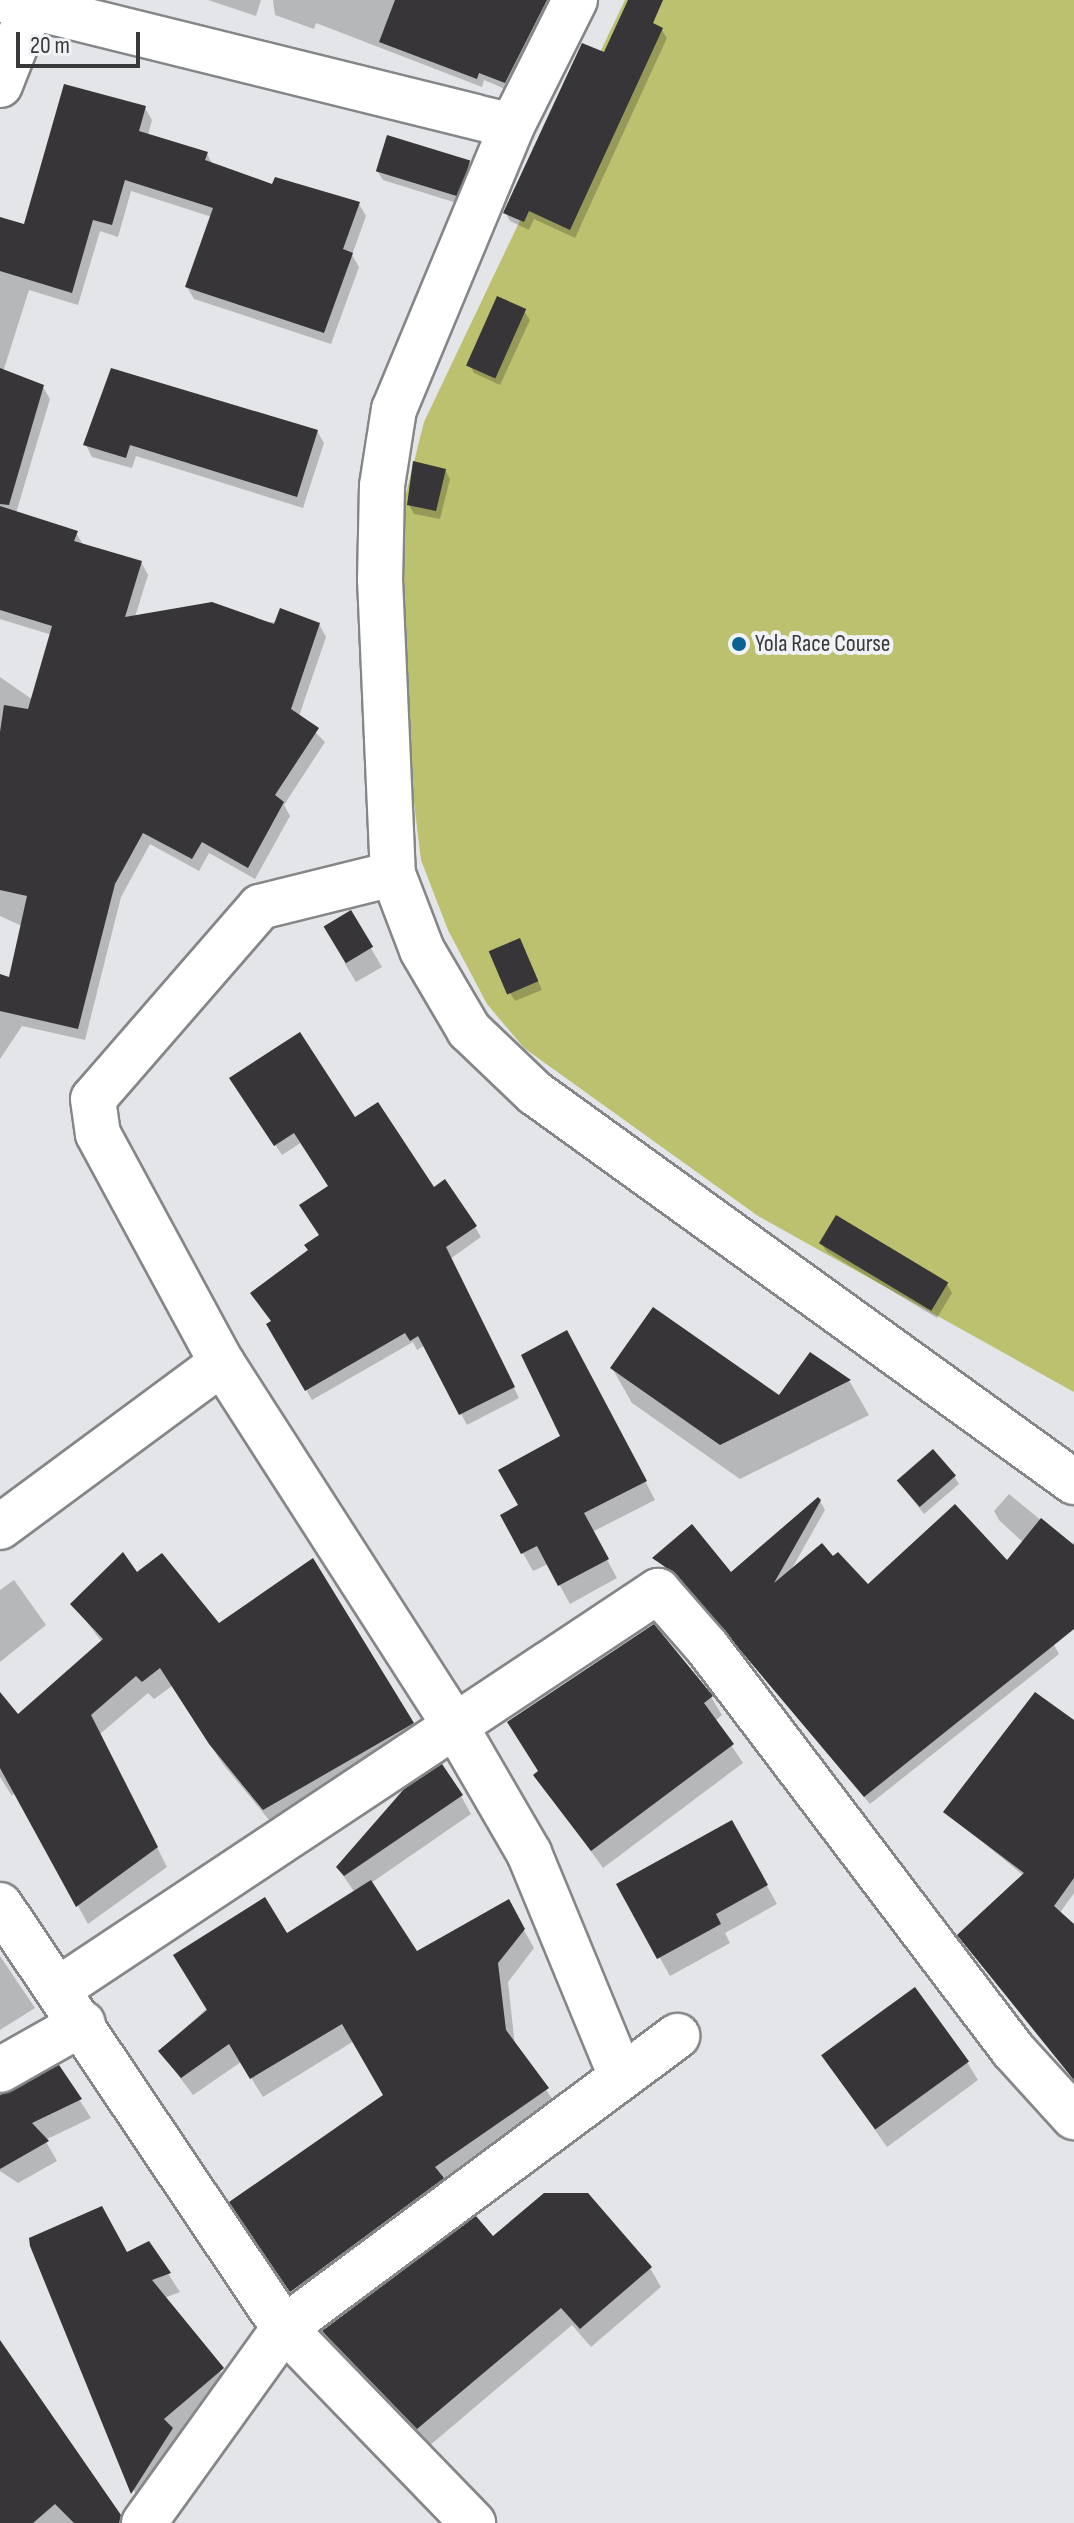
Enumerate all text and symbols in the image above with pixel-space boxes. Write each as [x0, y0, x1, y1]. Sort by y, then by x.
scale bar [20, 16, 144, 66]
text: 20 m [30, 31, 70, 60]
place label: Yola Race Course [755, 630, 890, 658]
marker: Yola Race Course [730, 635, 748, 653]

